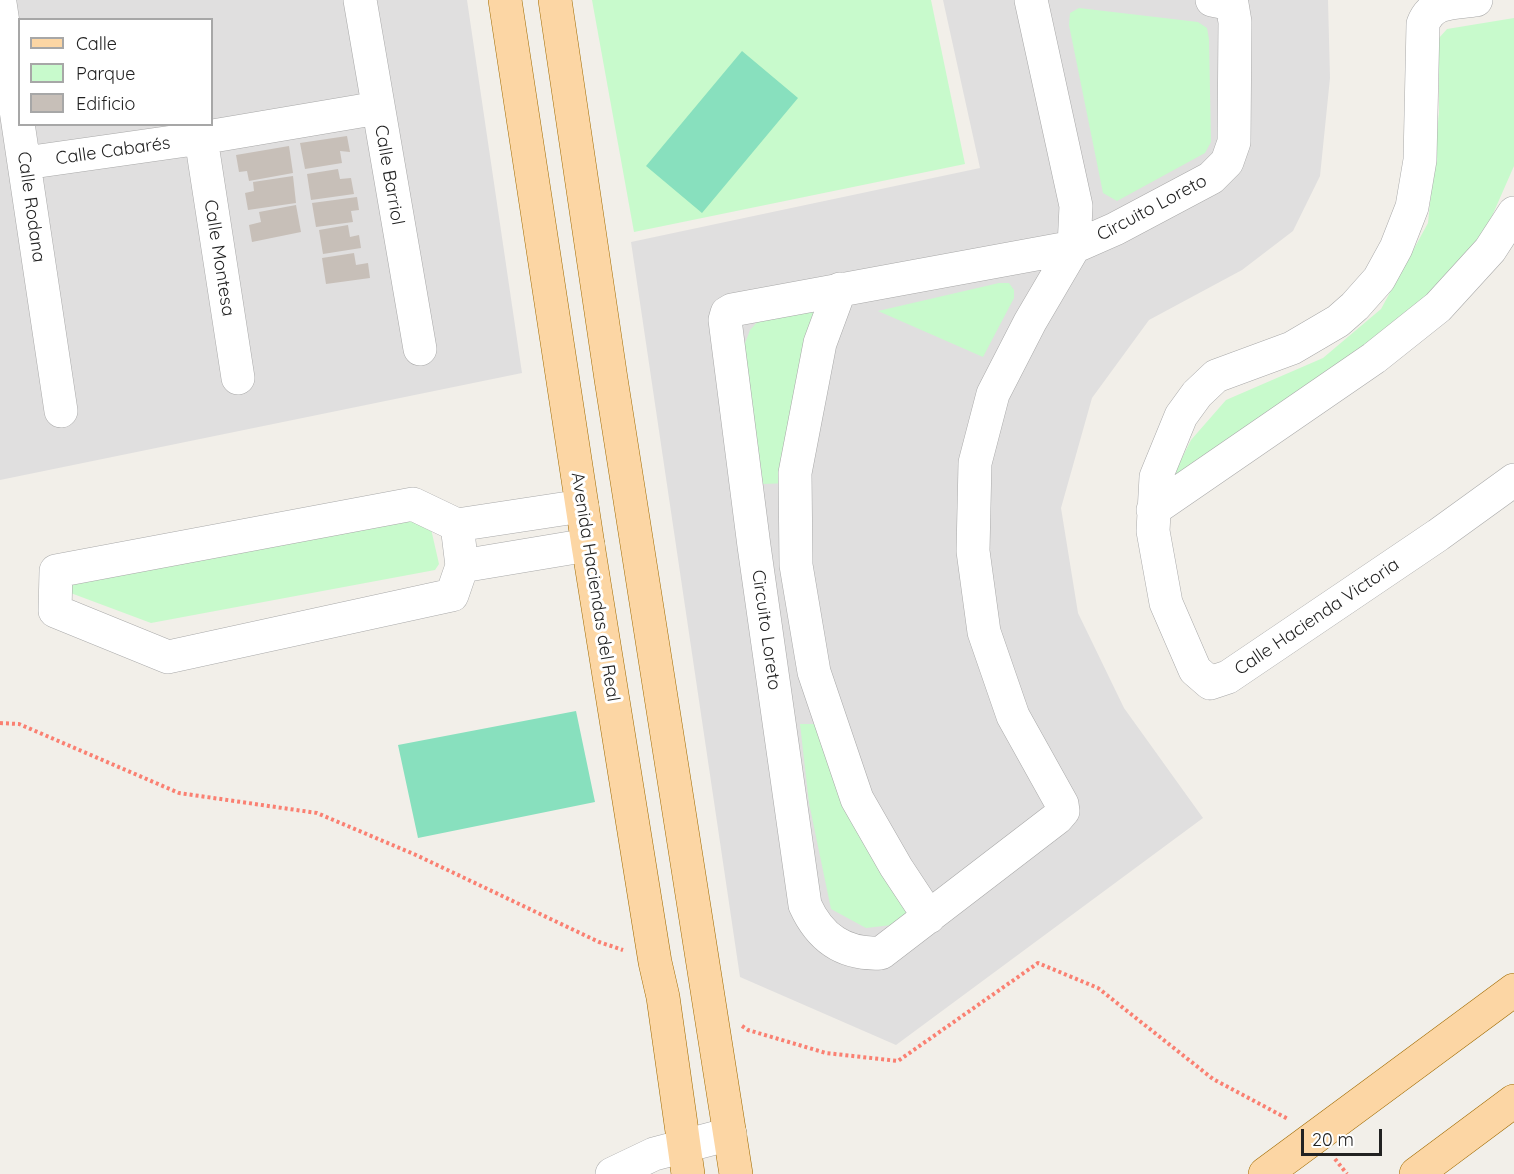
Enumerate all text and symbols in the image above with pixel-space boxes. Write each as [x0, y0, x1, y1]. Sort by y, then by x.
legend [18, 18, 213, 126]
text: Calle [76, 32, 117, 55]
text: Parque [76, 62, 135, 85]
text: Edificio [76, 92, 135, 115]
street label: Calle Barriol [370, 123, 408, 227]
street label: Calle Cabarés [54, 132, 172, 170]
street label: Calle Rodana [13, 150, 49, 264]
street label: Circuito Loreto [1093, 170, 1211, 246]
street label: Calle Montesa [199, 198, 239, 318]
street label: Avenida Haciendas del Real [566, 471, 624, 703]
street label: Calle Hacienda Victoria [1231, 554, 1403, 680]
street label: Circuito Loreto [747, 568, 785, 692]
scale bar [1304, 1117, 1385, 1155]
text: 20 m [1312, 1128, 1354, 1151]

